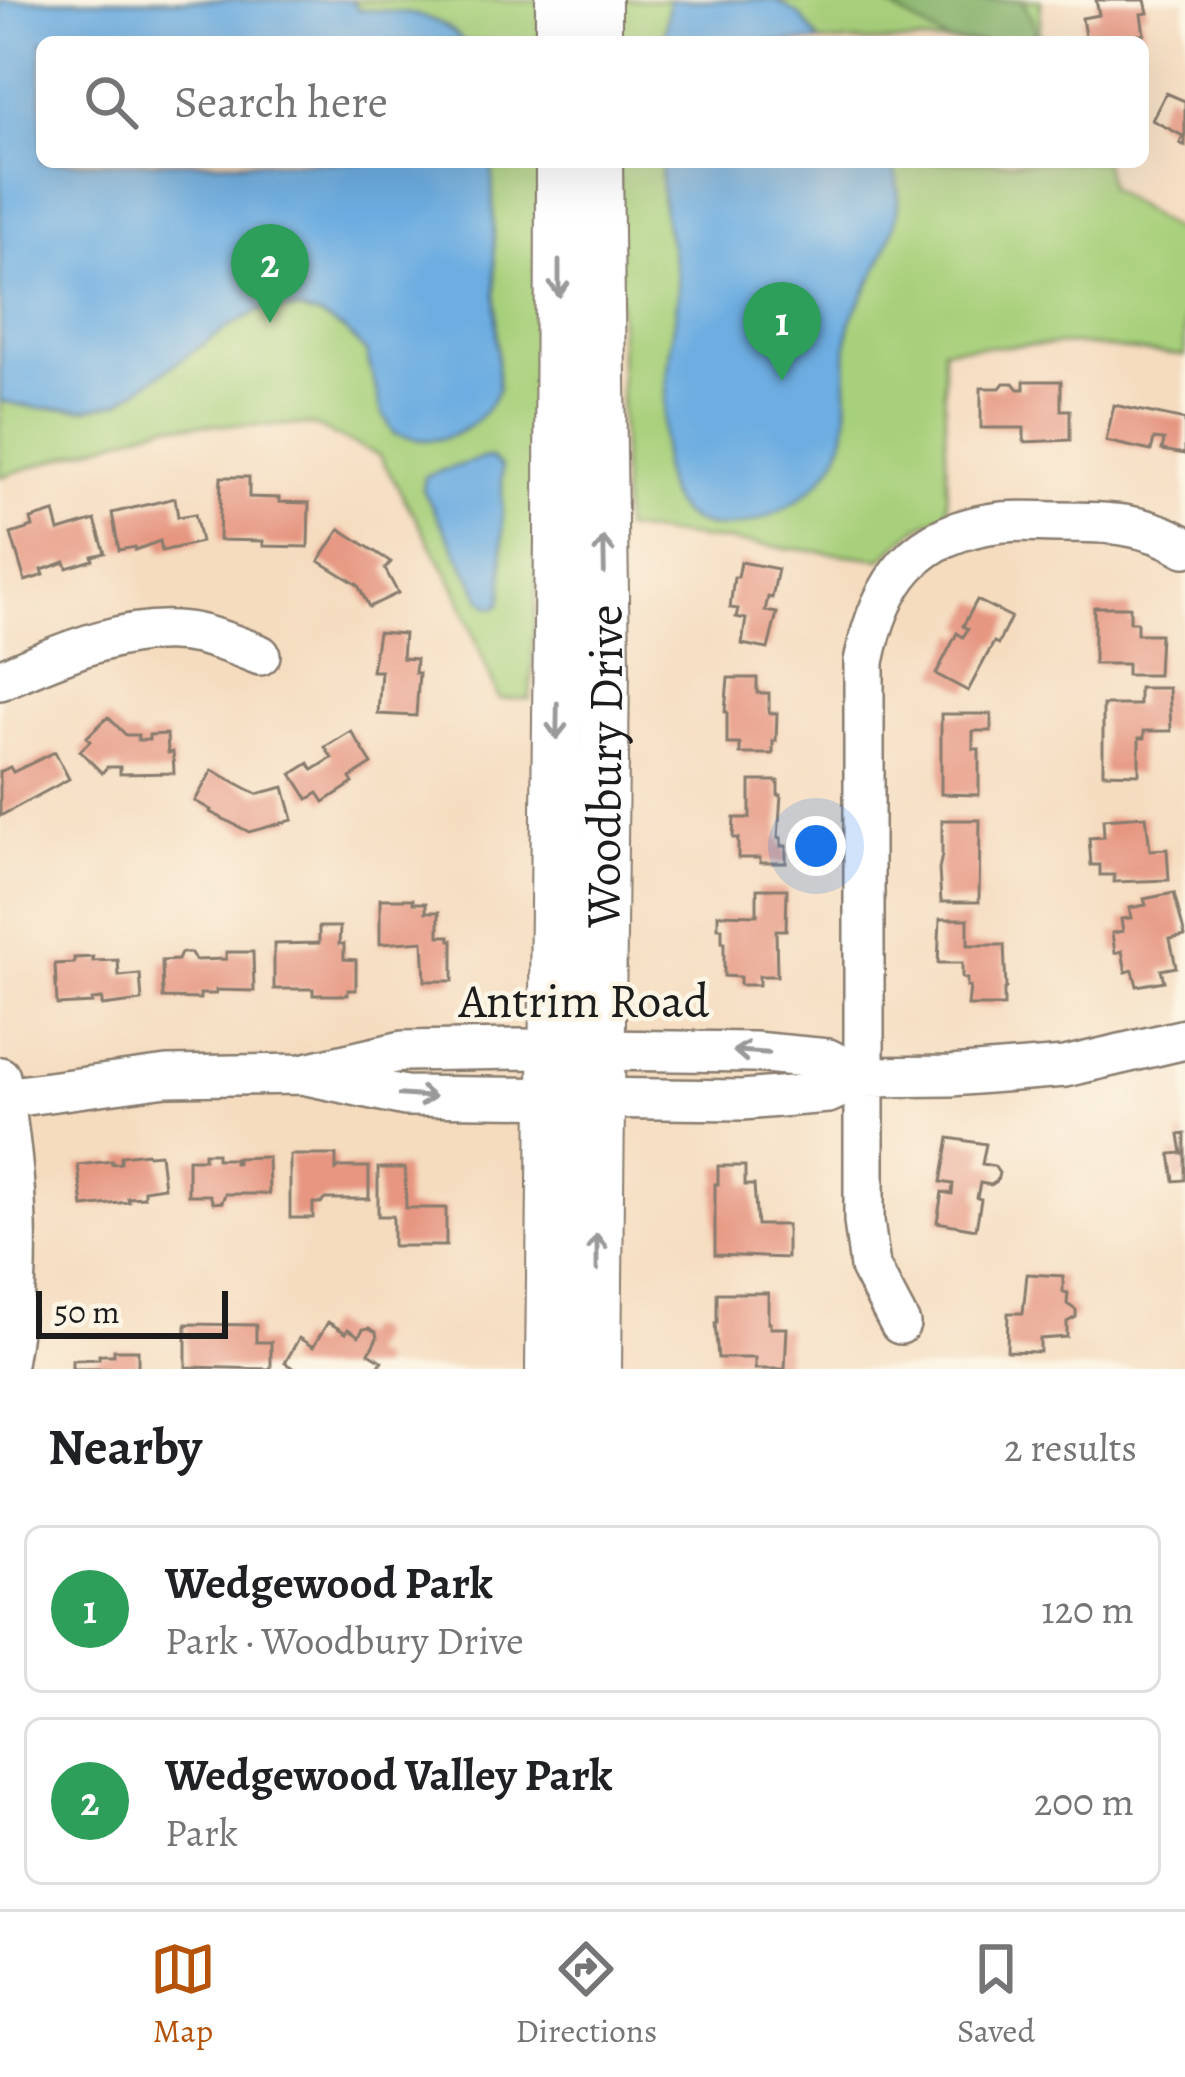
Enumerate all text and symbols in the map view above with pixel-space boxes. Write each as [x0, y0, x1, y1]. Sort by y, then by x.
search box [36, 36, 1149, 168]
icon: search [78, 69, 144, 135]
text: Search here [174, 71, 388, 133]
pin: 2 [231, 224, 309, 323]
one-way arrow [548, 259, 570, 298]
pin: 1 [743, 282, 821, 381]
one-way arrow [592, 536, 615, 575]
street label: Woodbury Drive [570, 604, 639, 929]
one-way arrow [546, 701, 569, 740]
your location [786, 816, 846, 876]
street label: Antrim Road [458, 968, 709, 1034]
one-way arrow [732, 1041, 771, 1064]
one-way arrow [397, 1084, 436, 1107]
one-way arrow [586, 1233, 609, 1272]
scale bar [36, 1285, 228, 1338]
text: 50 m [54, 1289, 120, 1334]
text: Nearby [48, 1412, 202, 1482]
text: 2 results [1004, 1421, 1137, 1474]
text: Wedgewood Park [165, 1552, 493, 1614]
text: 1 [83, 1583, 97, 1636]
text: 120 m [1041, 1583, 1134, 1636]
text: Park · Woodbury Drive [165, 1614, 524, 1667]
text: Wedgewood Valley Park [165, 1744, 613, 1806]
text: 2 [81, 1775, 99, 1828]
text: 200 m [1034, 1775, 1134, 1828]
text: Park [165, 1806, 238, 1859]
tab: Map [150, 1936, 216, 2053]
tab: Directions [516, 1936, 657, 2053]
tab: Saved [957, 1936, 1035, 2053]

